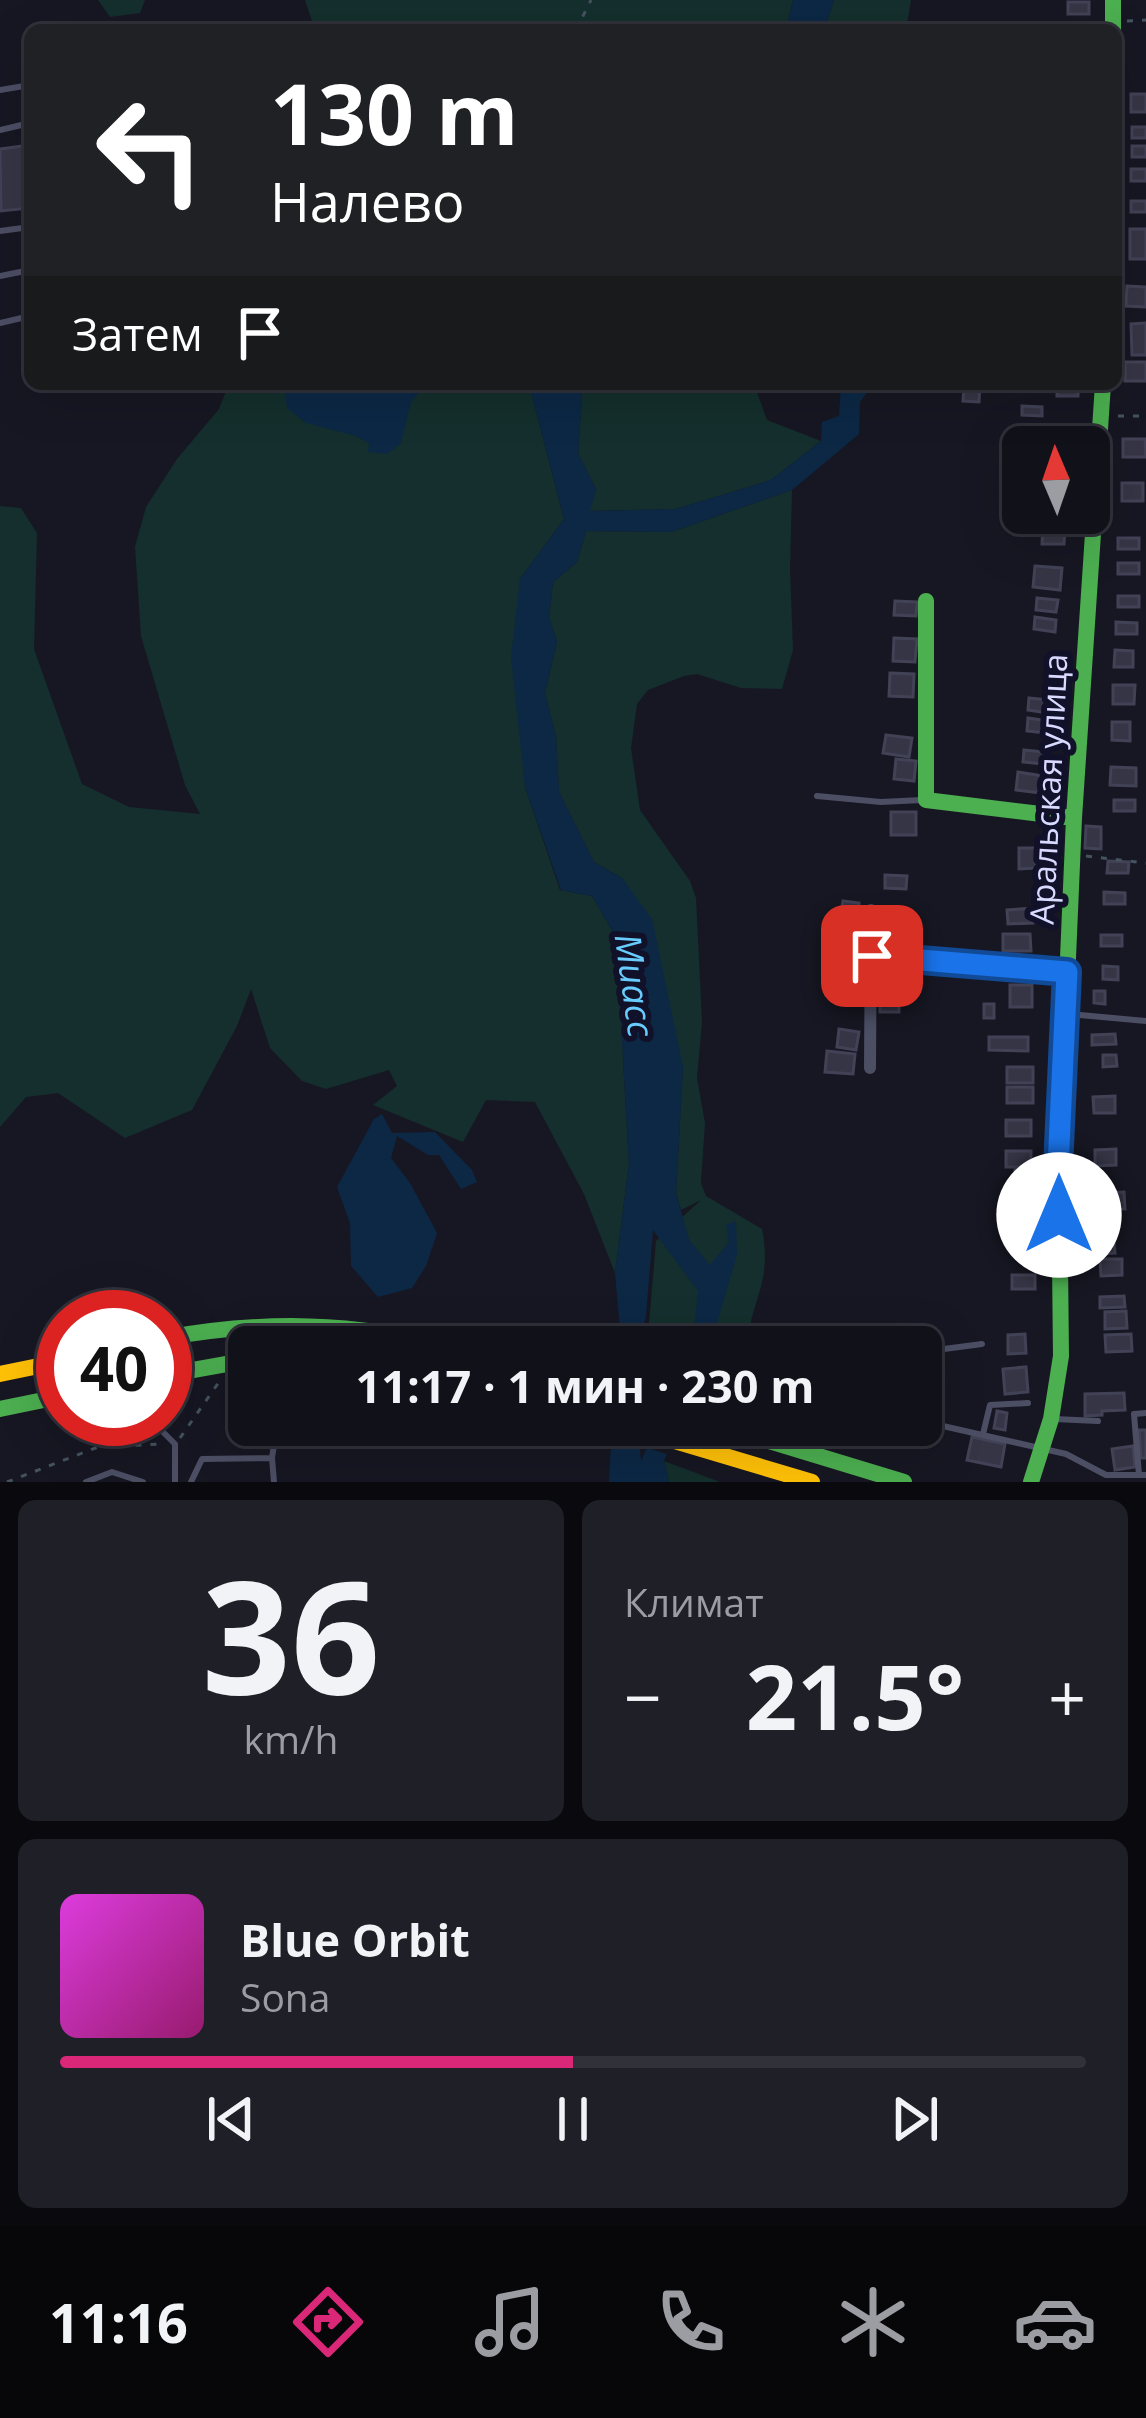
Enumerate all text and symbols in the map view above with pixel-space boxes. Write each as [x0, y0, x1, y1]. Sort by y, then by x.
text: 130 m [270, 55, 518, 170]
icon: left [72, 72, 228, 228]
text: Налево [270, 164, 465, 238]
icon: arrive [227, 300, 293, 366]
text: Затем [72, 303, 203, 364]
north arrow [1002, 426, 1110, 534]
map controls [1002, 426, 1110, 534]
street label: Аральская улица [1018, 652, 1078, 926]
pin [821, 905, 923, 1007]
icon: arrive [839, 923, 905, 989]
water label: Миасс [604, 930, 667, 1041]
position arrow [996, 1152, 1122, 1278]
speed limit sign: 40 [36, 1290, 192, 1446]
text: 11:17 · 1 мин · 230 m [356, 1355, 814, 1416]
text: 36 [202, 1527, 380, 1740]
text: Климат [624, 1575, 764, 1628]
text: 21.5° [746, 1634, 964, 1756]
text: − [624, 1651, 662, 1741]
text: + [1048, 1651, 1086, 1741]
text: km/h [244, 1712, 338, 1765]
text: Blue Orbit [240, 1909, 470, 1970]
text: Sona [240, 1970, 330, 2023]
icon: previous [198, 2086, 264, 2152]
icon: pause [540, 2086, 606, 2152]
icon: next [882, 2086, 948, 2152]
icon: directions [286, 2280, 370, 2364]
icon: music [468, 2280, 552, 2364]
icon: phone [649, 2280, 733, 2364]
icon: climate [831, 2280, 915, 2364]
icon: car [1013, 2280, 1097, 2364]
text: 11:16 [49, 2285, 188, 2359]

